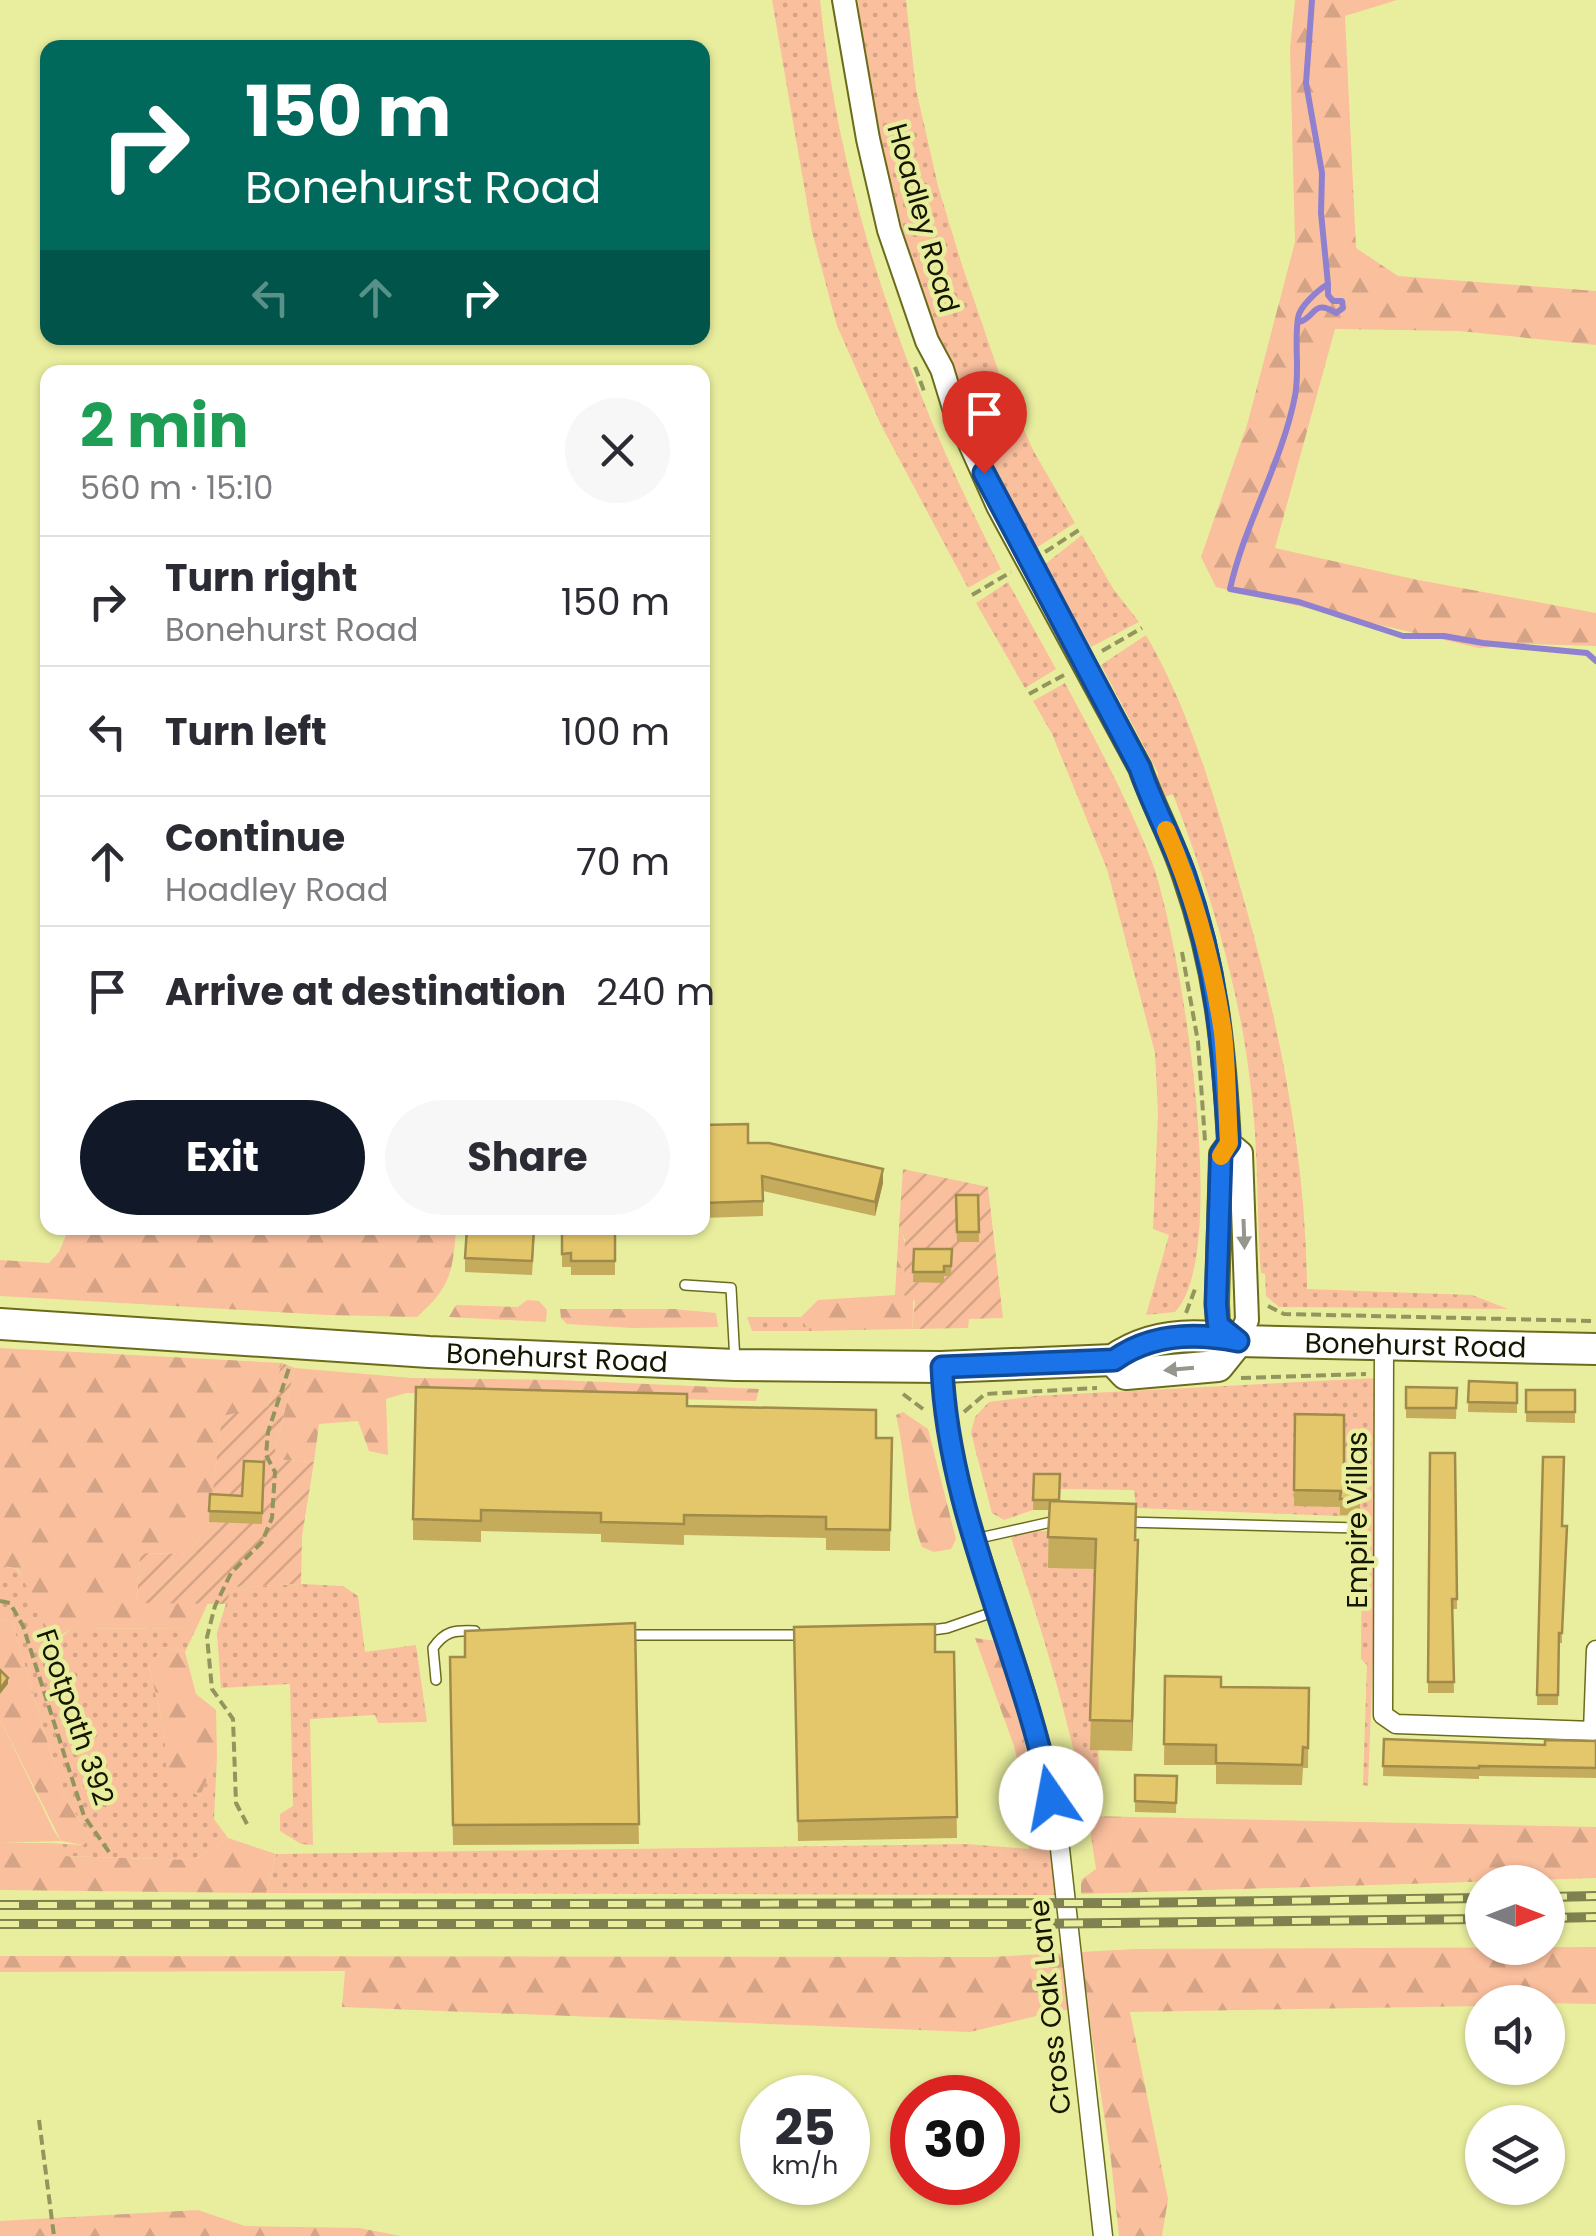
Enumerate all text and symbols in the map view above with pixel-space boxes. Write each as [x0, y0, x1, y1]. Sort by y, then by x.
text: 150 m [245, 62, 451, 161]
icon: right [80, 80, 210, 210]
street label: Hoadley Road [877, 119, 969, 317]
text: Bonehurst Road [245, 156, 601, 219]
icon: left [243, 270, 298, 325]
icon: ahead [348, 270, 403, 325]
icon: right [453, 270, 508, 325]
pin [942, 371, 1027, 474]
text: 2 min [80, 384, 249, 468]
icon: arrive [957, 386, 1012, 441]
button: close [565, 398, 670, 503]
text: 560 m · 15:10 [80, 465, 273, 510]
text: Turn right [165, 551, 357, 604]
icon: right [80, 574, 135, 629]
text: 150 m [561, 575, 670, 628]
text: Bonehurst Road [165, 607, 418, 652]
icon: left [80, 704, 135, 759]
text: Turn left [165, 705, 327, 758]
text: 100 m [561, 705, 670, 758]
text: Continue [165, 811, 345, 864]
icon: ahead [80, 834, 135, 889]
text: 70 m [576, 835, 670, 888]
text: Hoadley Road [165, 867, 388, 912]
icon: arrive [80, 964, 135, 1019]
text: Arrive at destination [165, 965, 566, 1018]
text: 240 m [596, 965, 715, 1018]
button: Exit [80, 1100, 365, 1215]
button: Share [385, 1100, 670, 1215]
one-way arrow [1236, 1219, 1252, 1251]
street label: Bonehurst Road [1304, 1323, 1527, 1367]
street label: Bonehurst Road [445, 1333, 669, 1382]
one-way arrow [1162, 1362, 1194, 1378]
street label: Empire Villas [1338, 1431, 1377, 1609]
street label: Footpath 392 [27, 1624, 123, 1810]
position arrow [999, 1746, 1103, 1850]
north arrow [1465, 1865, 1565, 1965]
map controls [1465, 1865, 1565, 2205]
street label: Cross Oak Lane [1019, 1898, 1081, 2116]
button: sound [1465, 1985, 1565, 2085]
speed limit sign: 30 [890, 2075, 1020, 2205]
text: 25 [774, 2092, 836, 2163]
button: layers [1465, 2105, 1565, 2205]
text: km/h [772, 2148, 838, 2183]

